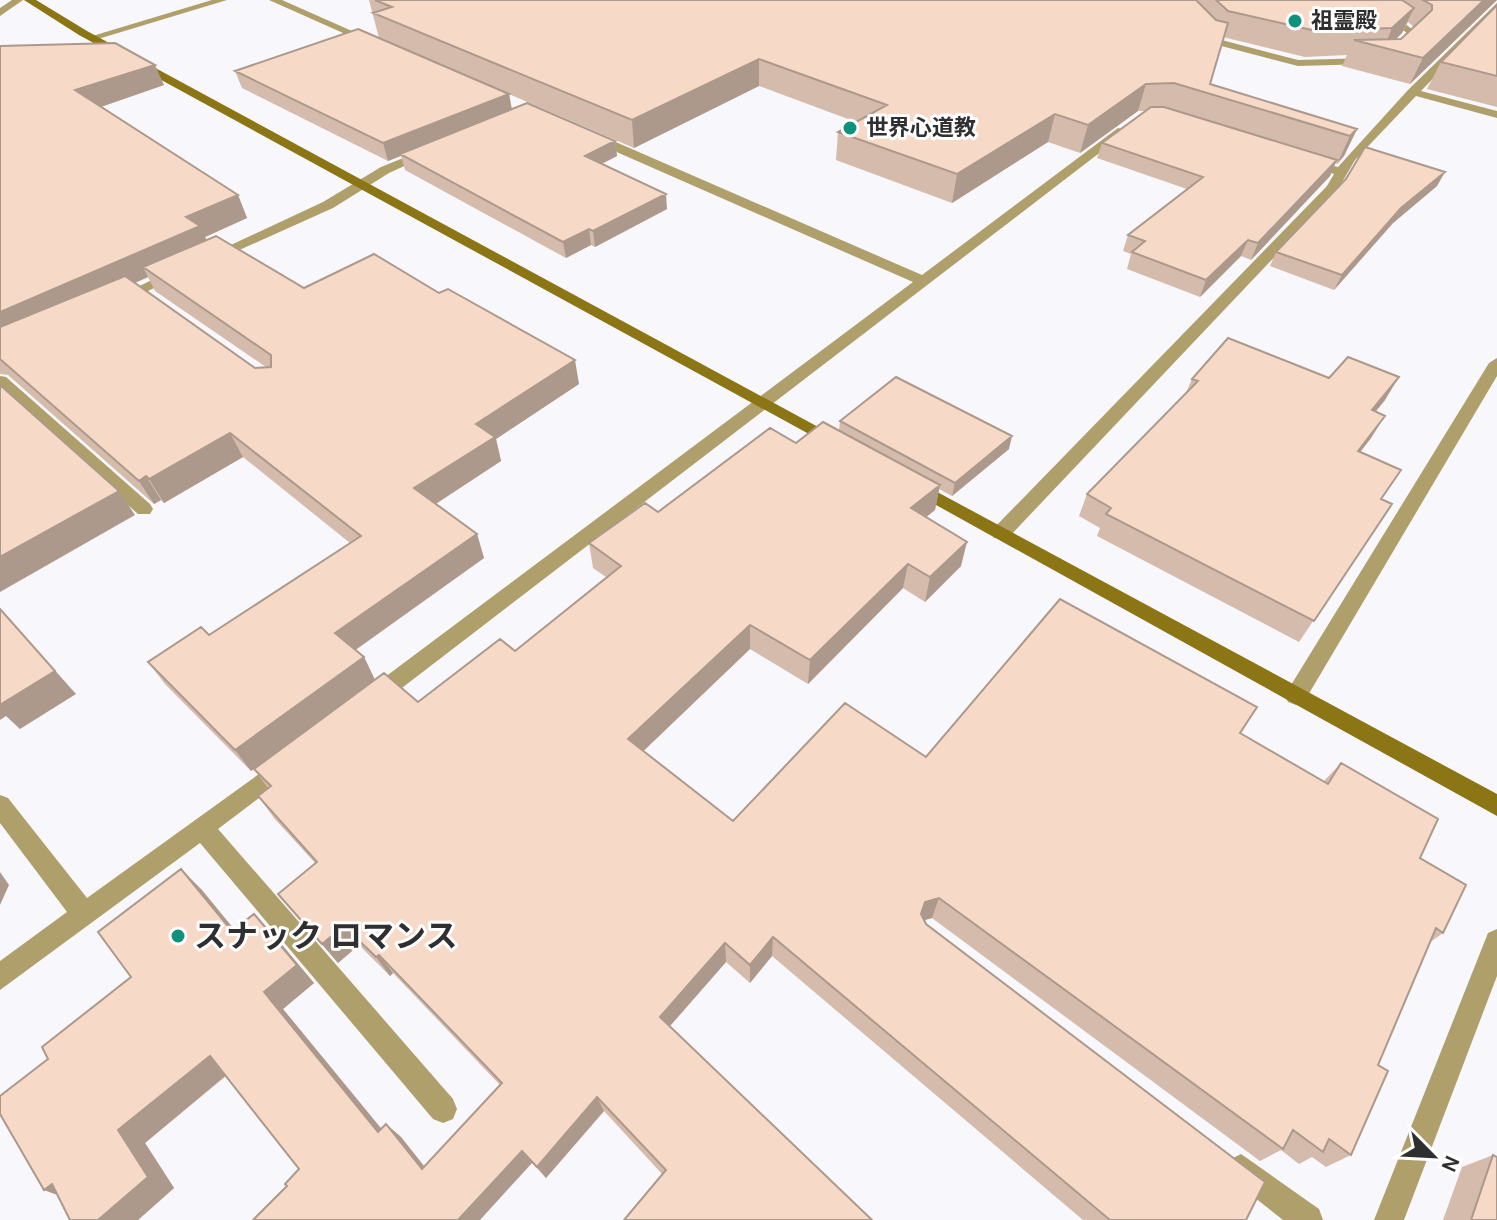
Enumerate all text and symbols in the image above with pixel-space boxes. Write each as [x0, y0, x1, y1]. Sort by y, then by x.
place label: 祖霊殿 [1311, 8, 1377, 34]
marker: 祖霊殿 [1286, 12, 1304, 30]
place label: 世界心道教 [866, 115, 976, 141]
marker: 世界心道教 [841, 119, 859, 137]
place label: スナック ロマンス [194, 918, 457, 955]
marker: スナック ロマンス [169, 927, 187, 945]
north arrow [1393, 1116, 1473, 1196]
text: N [1435, 1151, 1465, 1176]

